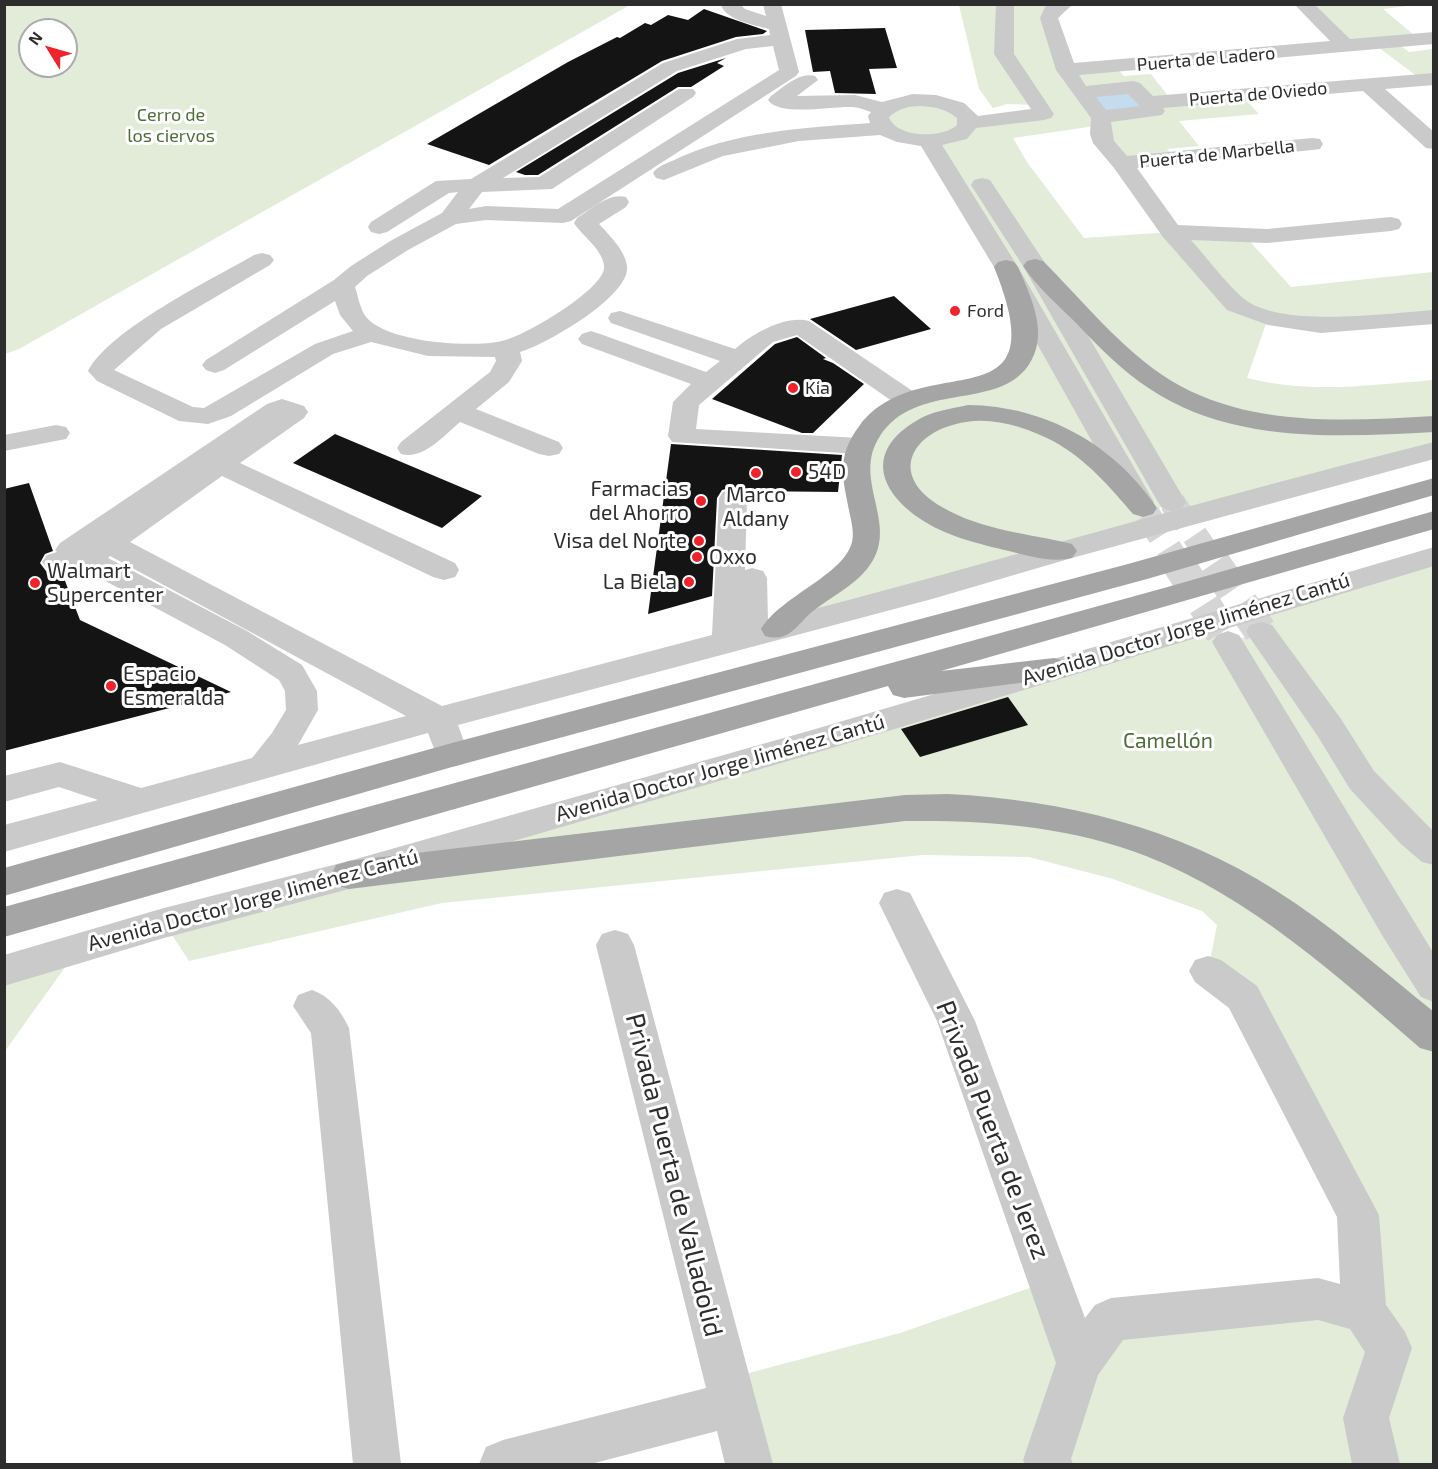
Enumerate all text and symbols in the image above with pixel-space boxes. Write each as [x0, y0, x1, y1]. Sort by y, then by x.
north arrow [18, 18, 78, 78]
text: N [24, 28, 46, 48]
street label: Puerta de Ladero [1136, 42, 1276, 76]
street label: Puerta de Oviedo [1188, 77, 1328, 111]
park label: Cerro de los ciervos [127, 104, 215, 146]
street label: Puerta de Marbella [1138, 135, 1296, 173]
place label: Ford [967, 300, 1004, 322]
marker: Ford [948, 304, 962, 318]
place label: Kia [805, 377, 830, 399]
marker: Kia [786, 381, 800, 395]
place label: 54D [808, 459, 846, 485]
marker: 54D [789, 465, 803, 479]
marker: Marco Aldany [749, 466, 763, 480]
place label: Farmacias del Ahorro [589, 476, 689, 526]
place label: Marco Aldany [723, 482, 789, 532]
marker: Farmacias del Ahorro [694, 494, 708, 508]
place label: Visa del Norte [553, 528, 687, 554]
marker: Visa del Norte [692, 534, 706, 548]
place label: Oxxo [709, 544, 757, 570]
marker: Oxxo [690, 550, 704, 564]
place label: Walmart Supercenter [47, 558, 164, 608]
street label: Avenida Doctor Jorge Jiménez Cantú [1019, 567, 1353, 691]
place label: La Biela [603, 569, 677, 595]
marker: La Biela [682, 575, 696, 589]
marker: Walmart Supercenter [28, 576, 42, 590]
place label: Espacio Esmeralda [123, 661, 225, 711]
marker: Espacio Esmeralda [104, 679, 118, 693]
street label: Avenida Doctor Jorge Jiménez Cantú [552, 709, 888, 827]
park label: Camellón [1123, 728, 1213, 754]
street label: Avenida Doctor Jorge Jiménez Cantú [85, 844, 421, 956]
street label: Privada Puerta de Jerez [929, 996, 1057, 1264]
street label: Privada Puerta de Valladolid [619, 1010, 729, 1340]

